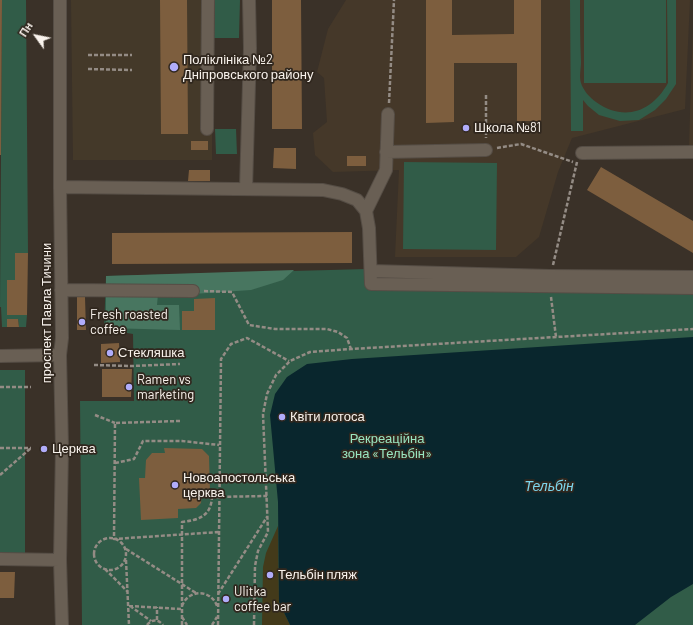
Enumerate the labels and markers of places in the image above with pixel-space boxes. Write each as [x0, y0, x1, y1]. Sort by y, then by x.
place label: Поліклініка №2 Дніпровського району [183, 52, 313, 83]
marker: Поліклініка №2 Дніпровського району [168, 61, 180, 73]
place label: Школа №81 [474, 120, 541, 136]
marker: Школа №81 [461, 123, 471, 133]
place label: Fresh roasted coffee [90, 307, 168, 338]
marker: Fresh roasted coffee [77, 317, 87, 327]
place label: Стекляшка [118, 345, 185, 361]
marker: Стекляшка [105, 348, 115, 358]
place label: Ramen vs marketing [137, 372, 194, 403]
marker: Ramen vs marketing [124, 382, 134, 392]
place label: Квіти лотоса [290, 409, 365, 425]
marker: Квіти лотоса [277, 412, 287, 422]
place label: Церква [52, 441, 96, 457]
marker: Церква [39, 444, 49, 454]
place label: Новоапостольська церква [183, 470, 295, 501]
marker: Новоапостольська церква [170, 480, 180, 490]
place label: Тельбін пляж [278, 567, 357, 583]
marker: Тельбін пляж [265, 570, 275, 580]
place label: Ulitka coffee bar [234, 584, 291, 615]
marker: Ulitka coffee bar [221, 594, 231, 604]

